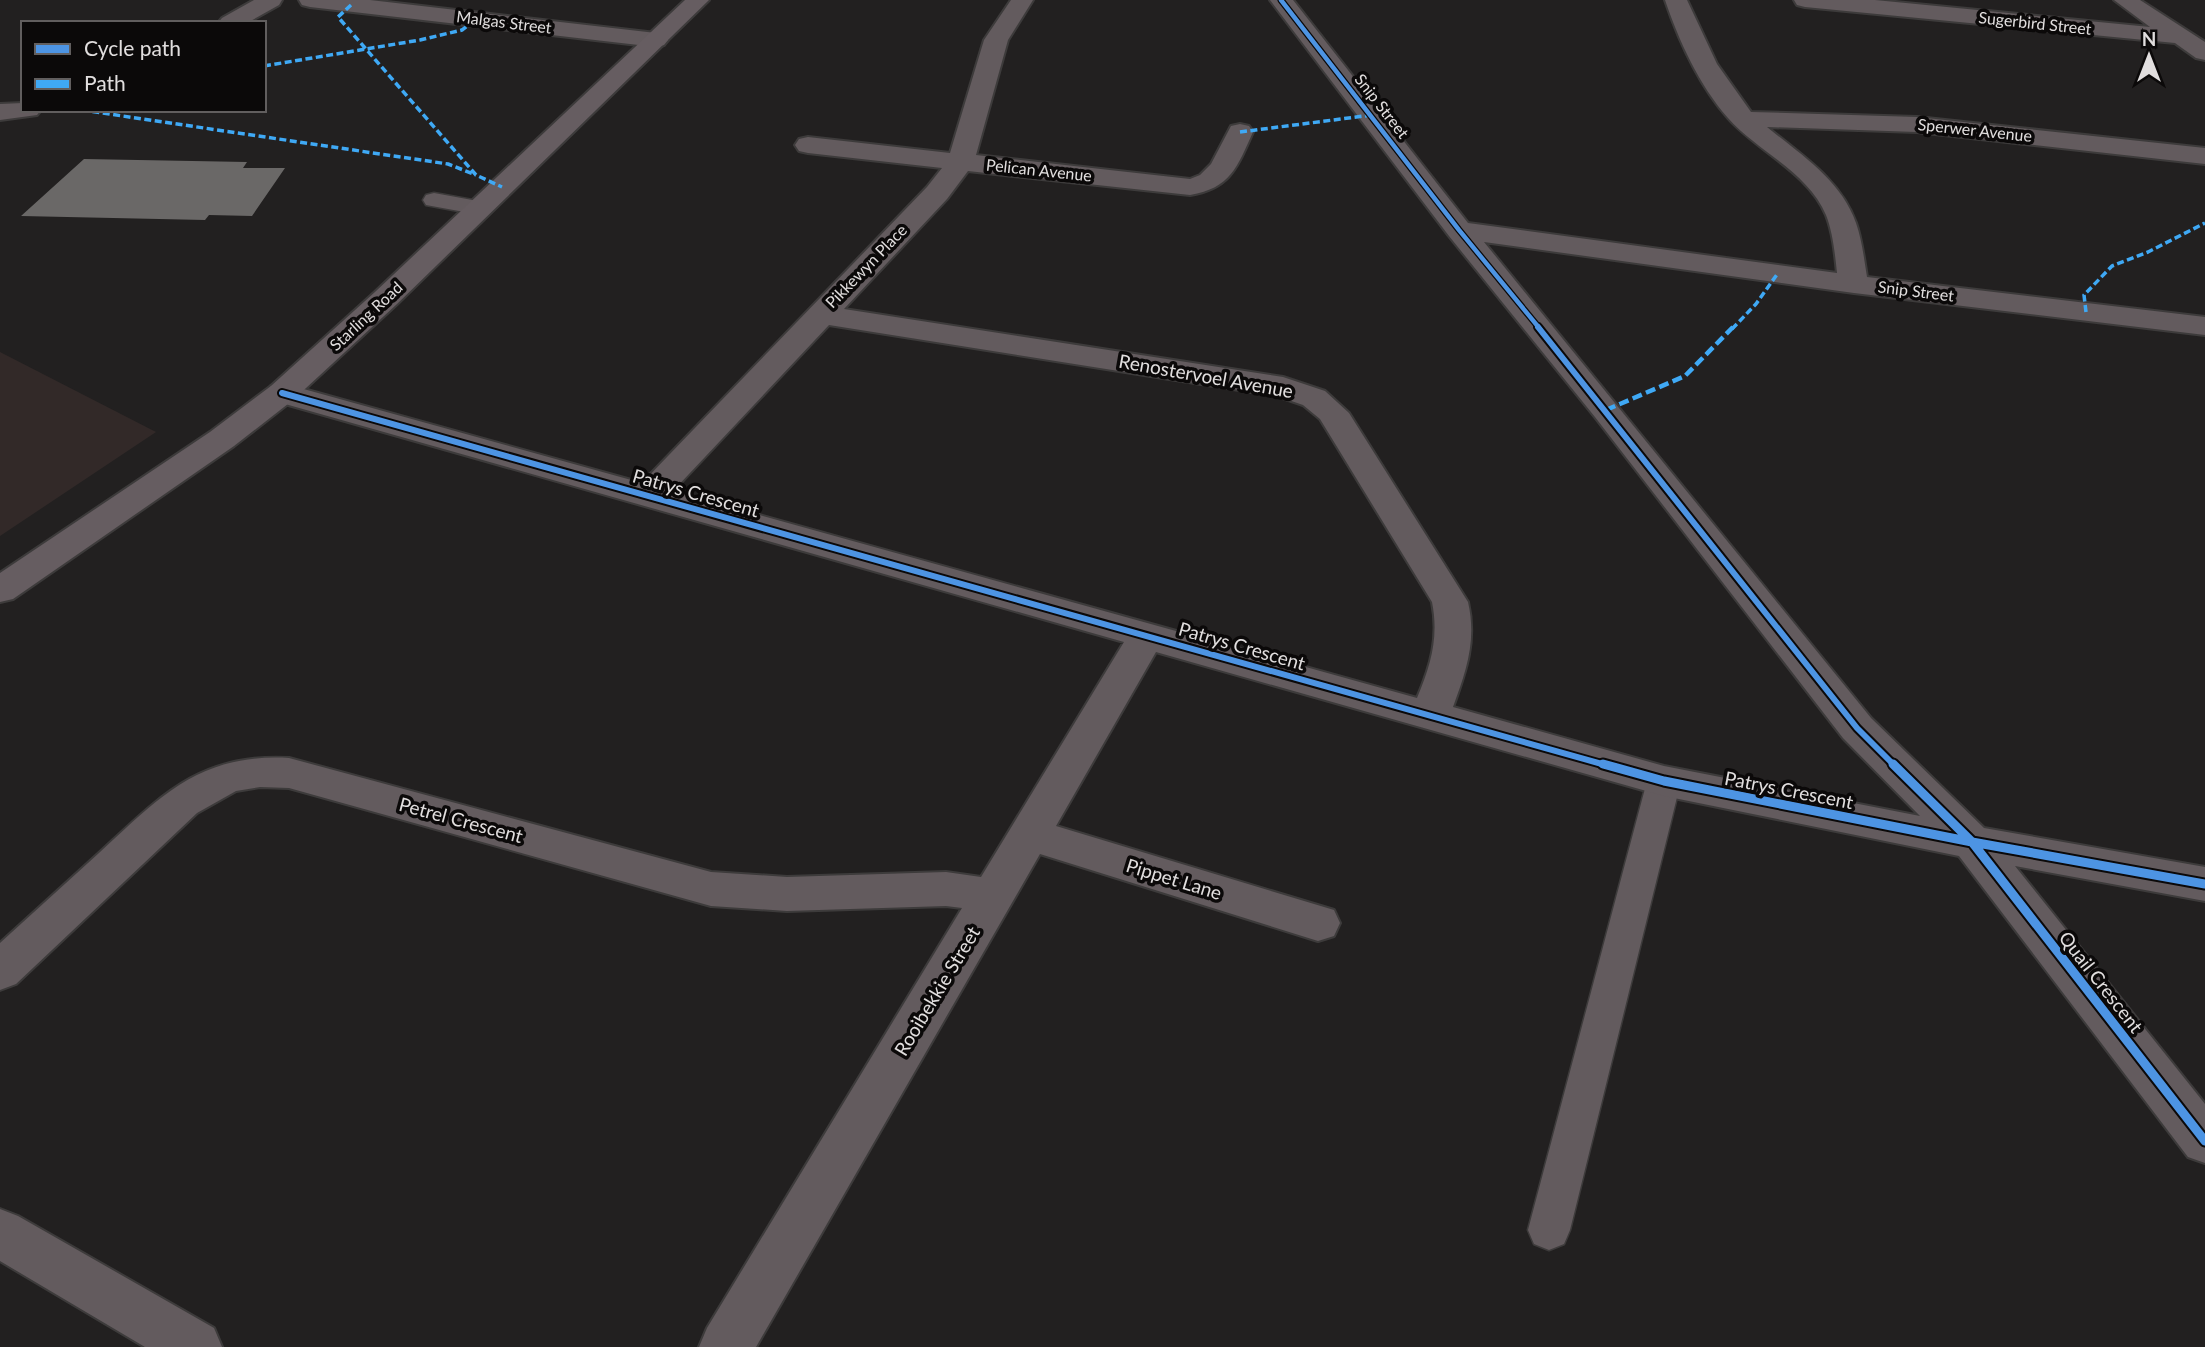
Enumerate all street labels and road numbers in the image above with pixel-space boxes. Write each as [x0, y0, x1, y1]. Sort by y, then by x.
street label: Malgas Street [455, 6, 553, 37]
street label: Sugerbird Street [1978, 7, 2093, 38]
street label: Snip Street [1351, 70, 1414, 142]
street label: Sperwer Avenue [1917, 114, 2033, 145]
street label: Pelican Avenue [985, 154, 1093, 185]
street label: Pikkewyn Place [821, 220, 910, 311]
street label: Snip Street [1877, 276, 1955, 305]
street label: Starling Road [325, 277, 406, 354]
street label: Renostervoel Avenue [1117, 349, 1295, 402]
street label: Patrys Crescent [630, 463, 762, 522]
street label: Patrys Crescent [1176, 616, 1308, 675]
street label: Patrys Crescent [1723, 766, 1856, 813]
street label: Petrel Crescent [397, 792, 526, 847]
street label: Pippet Lane [1124, 853, 1225, 904]
street label: Rooibekkie Street [889, 922, 984, 1060]
street label: Quail Crescent [2055, 926, 2148, 1037]

